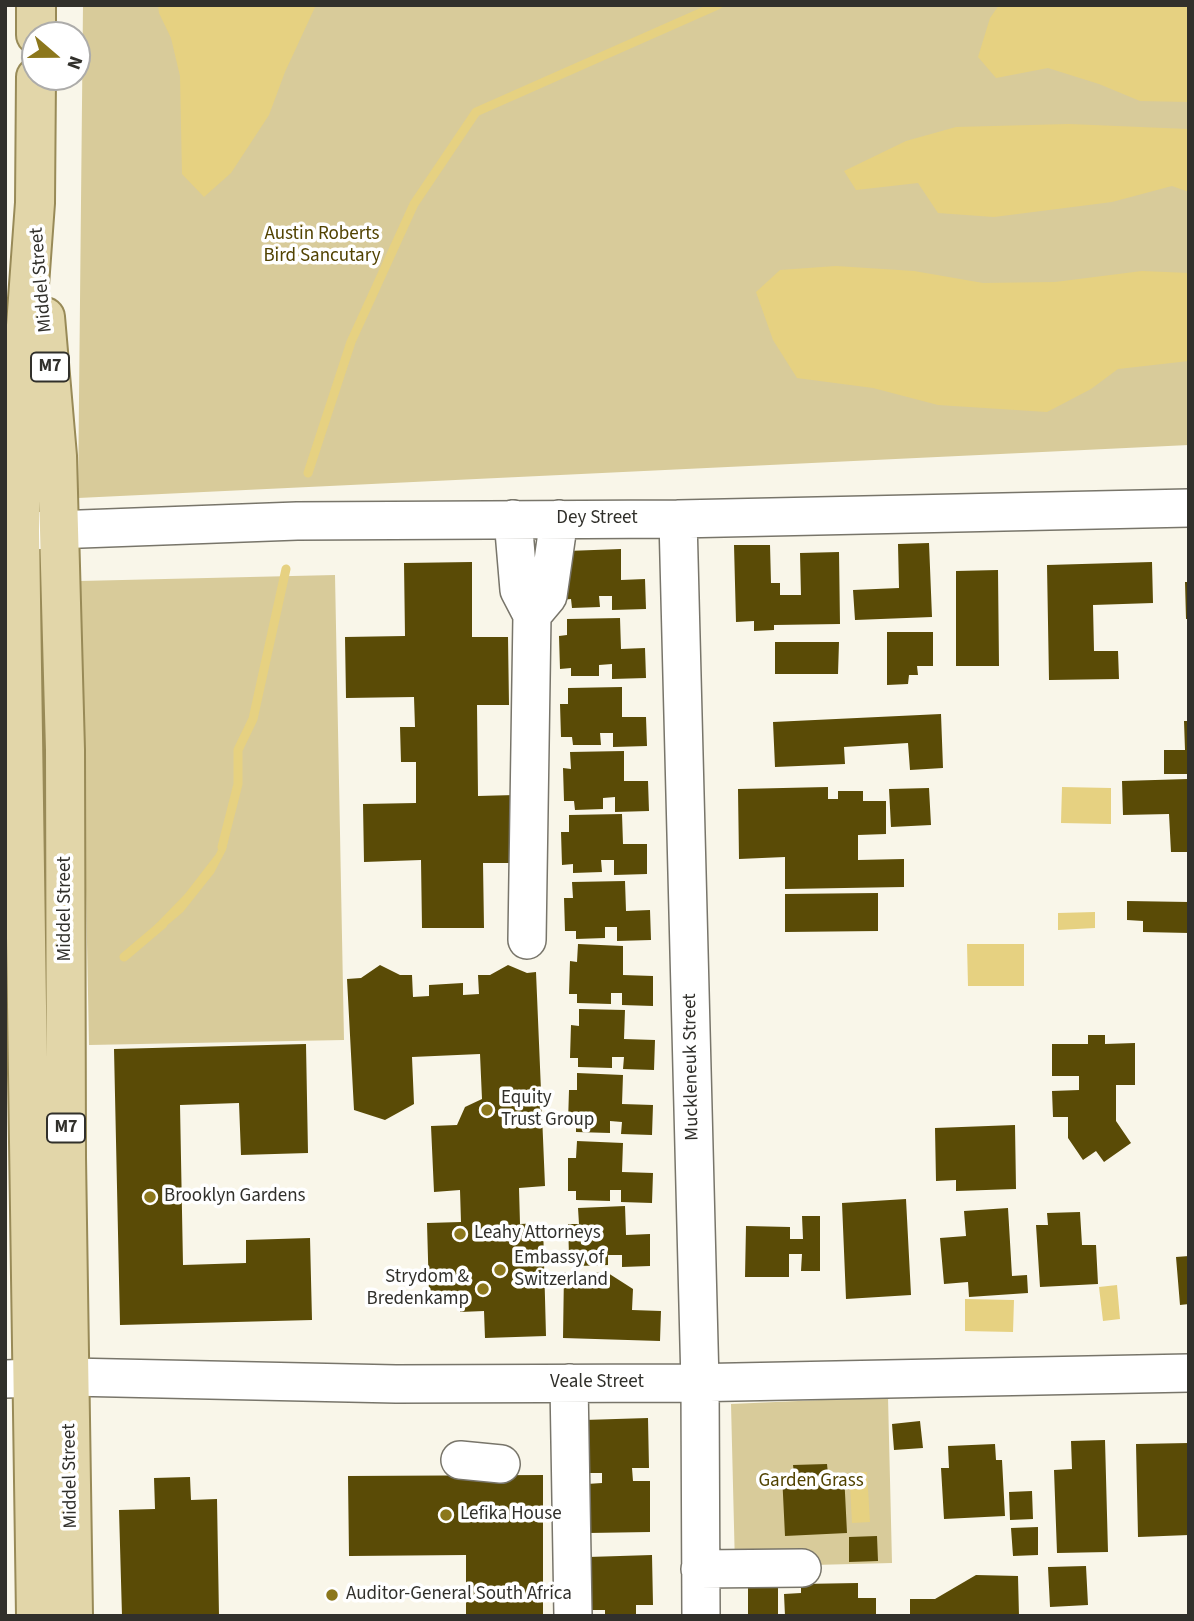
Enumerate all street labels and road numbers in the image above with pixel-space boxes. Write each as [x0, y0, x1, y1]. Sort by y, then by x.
street label: Middel Street [26, 227, 58, 333]
road number: M7 [31, 352, 69, 382]
street label: Dey Street [556, 508, 638, 530]
street label: Middel Street [55, 856, 77, 962]
street label: Muckleneuk Street [679, 993, 705, 1141]
road number: M7 [47, 1114, 85, 1142]
street label: Veale Street [550, 1372, 644, 1394]
street label: Middel Street [59, 1423, 83, 1529]

